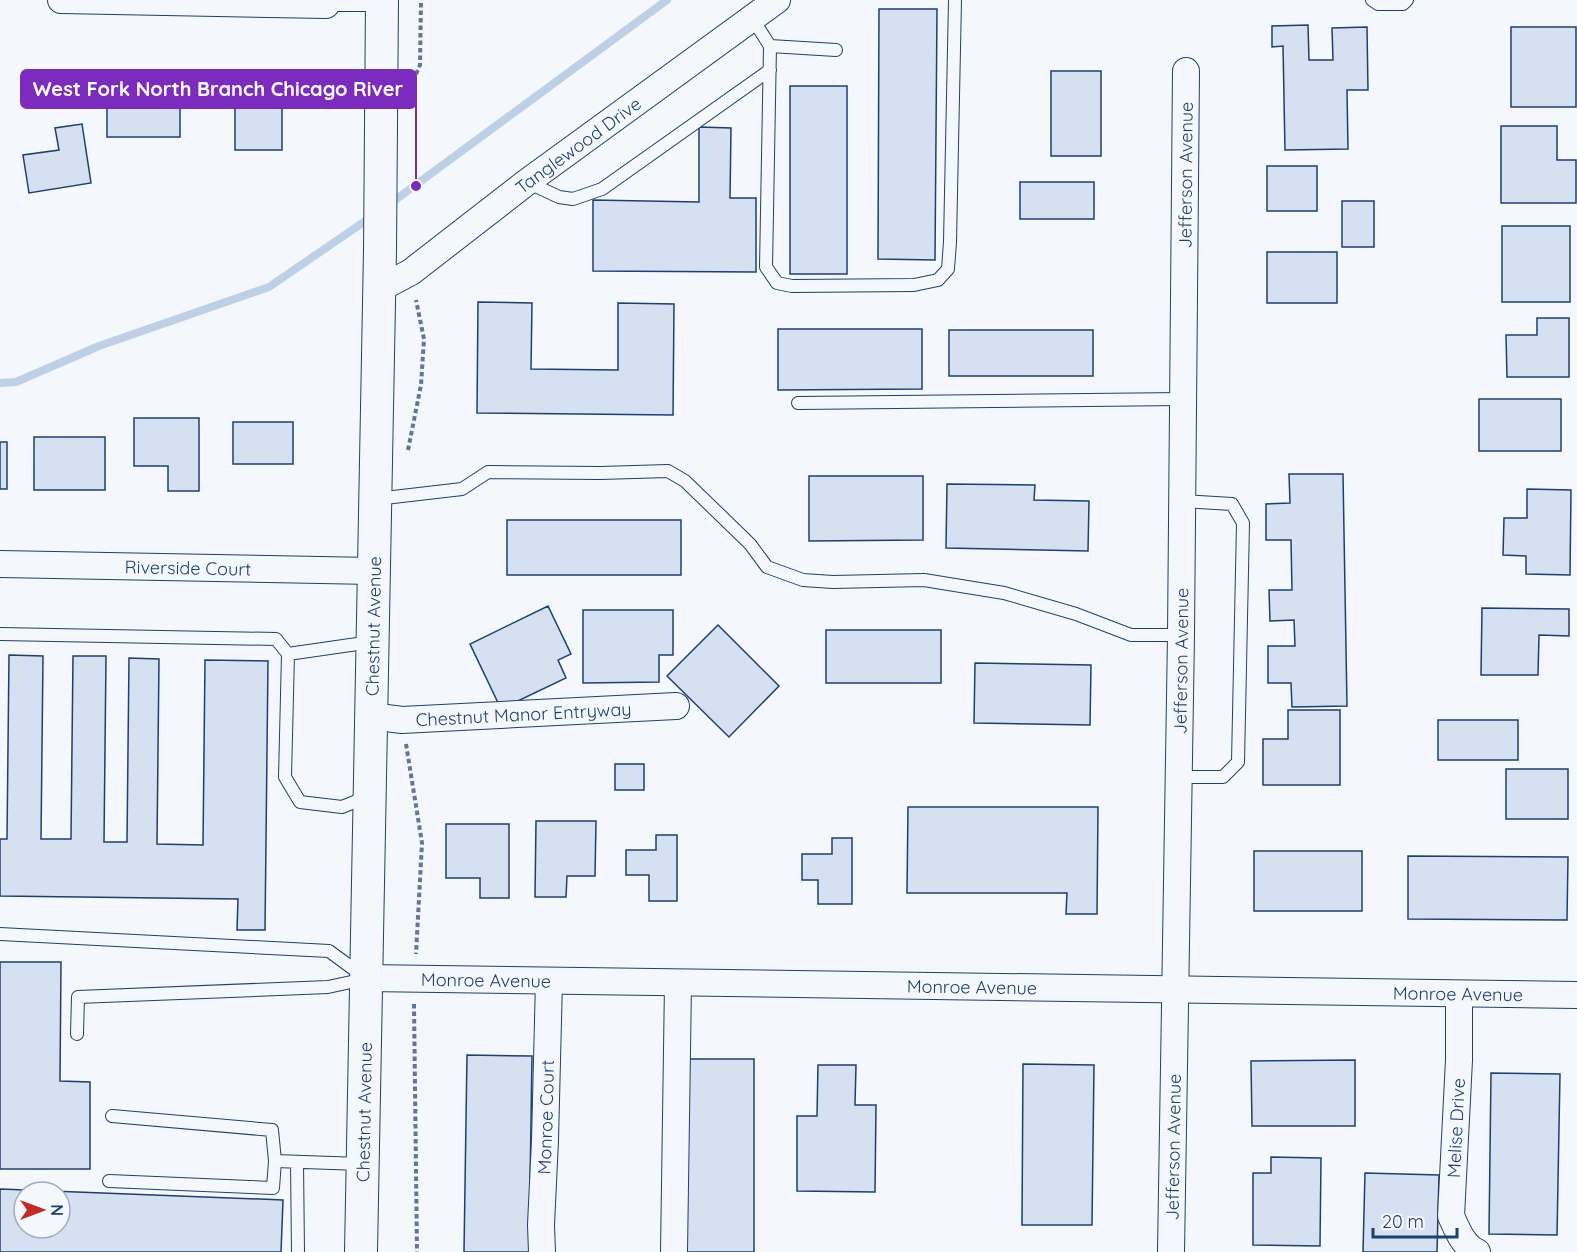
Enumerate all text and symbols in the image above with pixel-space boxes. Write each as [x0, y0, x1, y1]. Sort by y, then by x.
callout: West Fork North Branch Chicago River [21, 70, 416, 108]
text: West Fork North Branch Chicago River [33, 76, 404, 101]
street label: Tanglewood Drive [510, 91, 645, 199]
street label: Jefferson Avenue [1173, 102, 1197, 249]
street label: Riverside Court [124, 555, 252, 580]
street label: Chestnut Avenue [360, 556, 386, 696]
street label: Jefferson Avenue [1168, 588, 1193, 735]
street label: Chestnut Manor Entryway [415, 697, 632, 731]
street label: Monroe Avenue [421, 967, 551, 992]
street label: Monroe Avenue [907, 974, 1037, 999]
street label: Monroe Avenue [1393, 981, 1523, 1006]
street label: Chestnut Avenue [351, 1042, 376, 1182]
street label: Monroe Court [532, 1060, 559, 1175]
street label: Jefferson Avenue [1160, 1073, 1185, 1221]
street label: Melise Drive [1442, 1078, 1470, 1178]
north arrow [12, 1180, 72, 1240]
scale bar [1373, 1201, 1457, 1239]
text: N [47, 1204, 67, 1216]
text: 20 m [1382, 1210, 1424, 1233]

